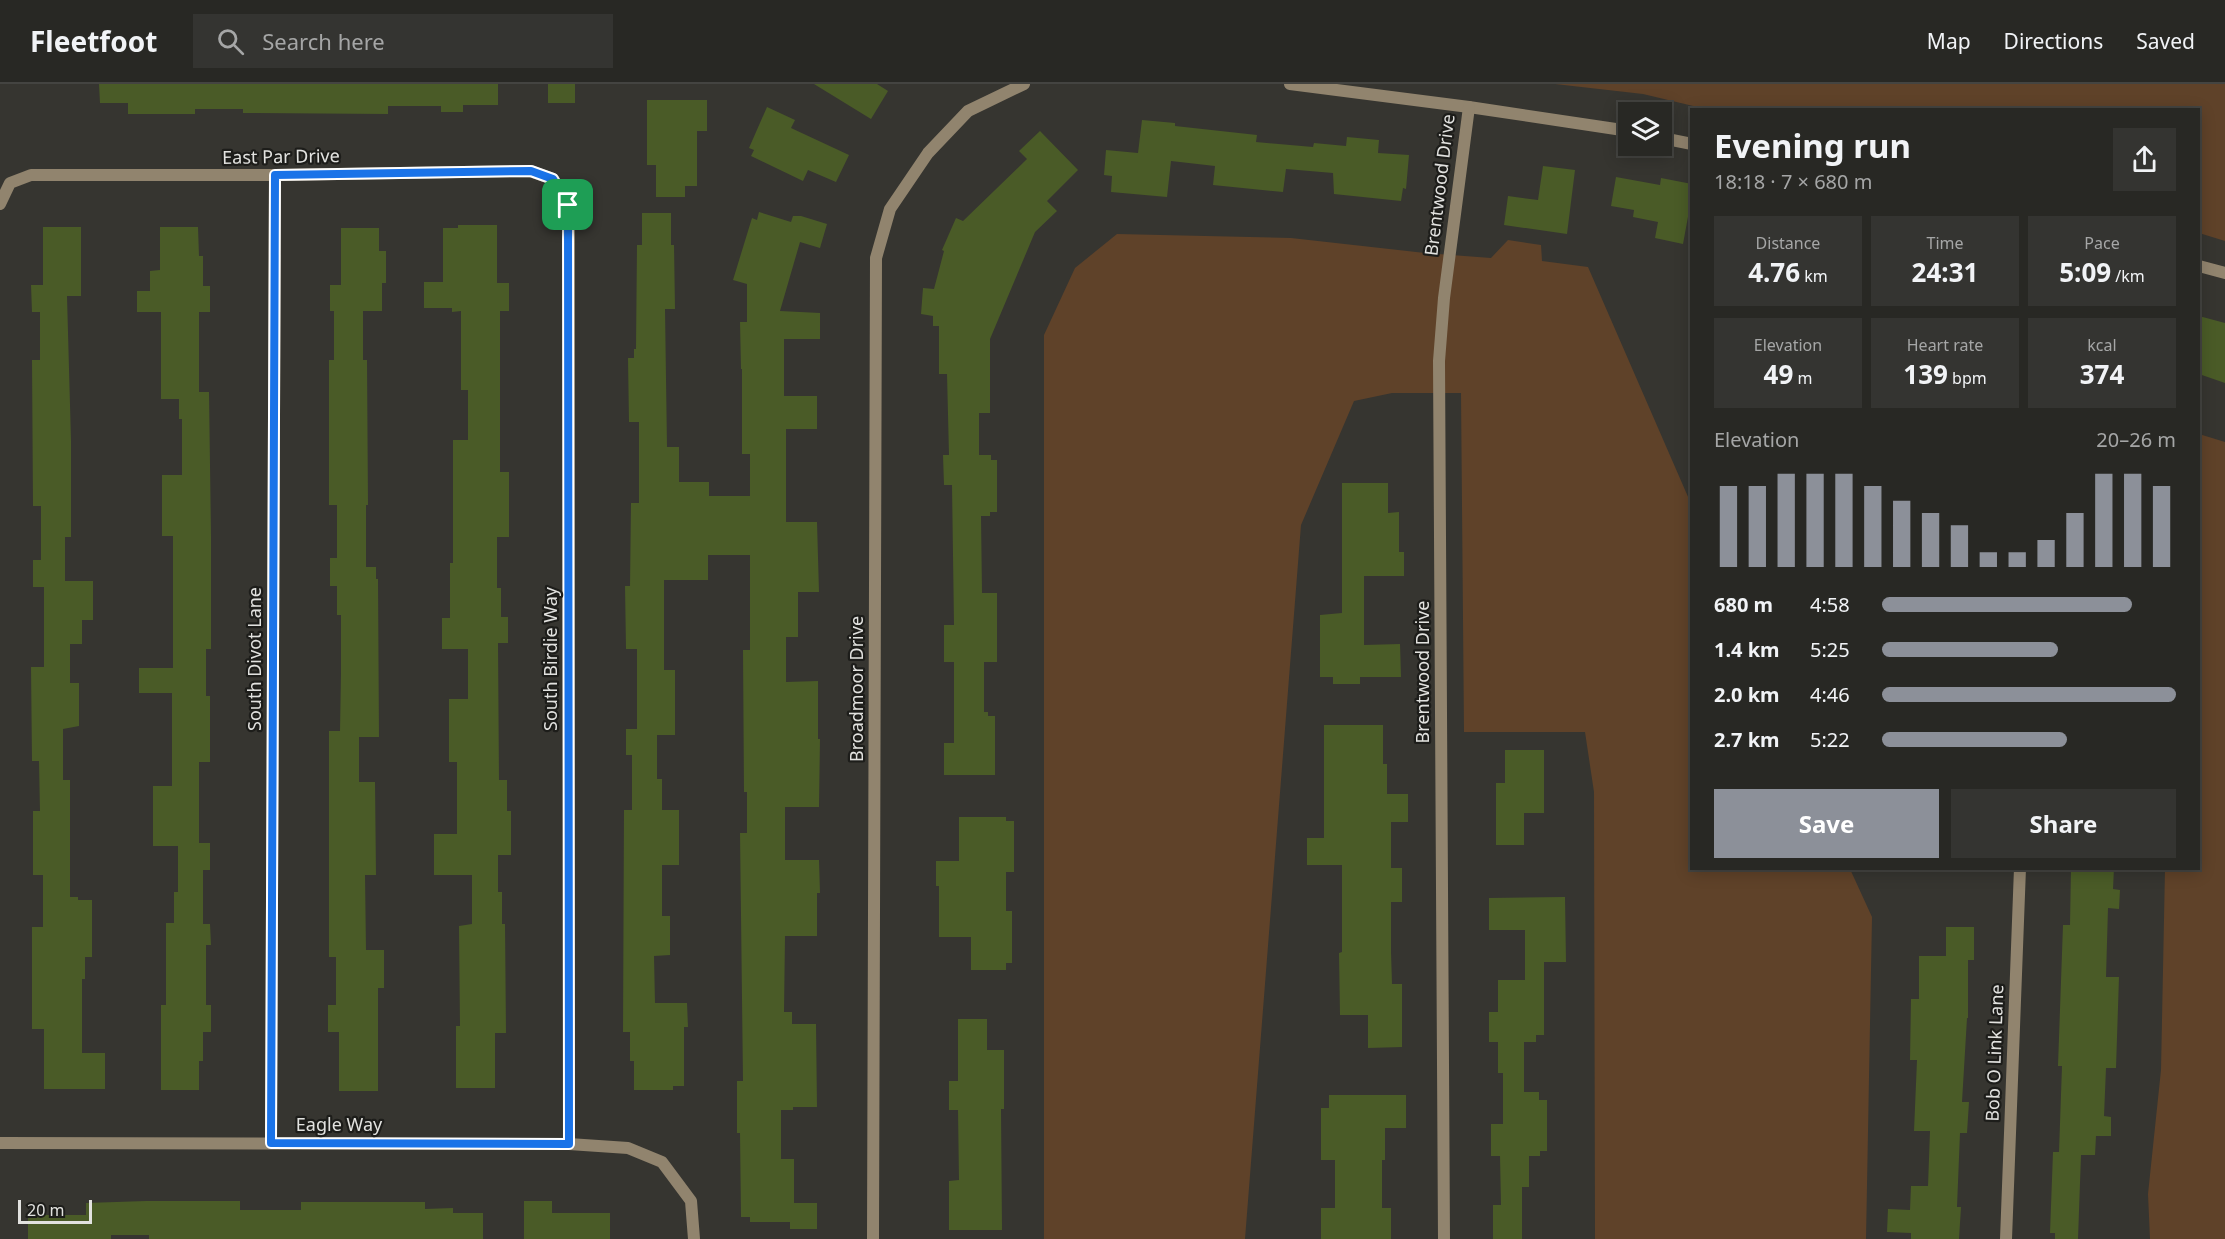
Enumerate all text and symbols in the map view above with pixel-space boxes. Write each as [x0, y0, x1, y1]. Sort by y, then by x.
search box [193, 14, 613, 68]
text: Fleetfoot [30, 22, 157, 60]
icon: search [214, 25, 247, 58]
text: Search here [262, 26, 385, 56]
text: Map [1927, 27, 1971, 55]
text: Directions [2004, 27, 2103, 55]
text: Saved [2136, 27, 2195, 55]
map controls [1618, 102, 1672, 156]
button: layers [1618, 102, 1672, 156]
street label: Brentwood Drive [1418, 113, 1460, 257]
text: Evening run [1714, 123, 1911, 168]
button: share [2113, 128, 2176, 191]
street label: East Par Drive [222, 143, 340, 169]
text: 18:18 · 7 × 680 m [1714, 168, 1872, 195]
pin [542, 179, 593, 230]
icon: arrive [551, 188, 584, 221]
text: Distance [1756, 232, 1820, 254]
text: Time [1926, 232, 1964, 254]
text: Pace [2084, 232, 2120, 254]
text: 4.76 [1748, 254, 1800, 290]
text: 24:31 [1912, 254, 1978, 290]
text: 5:09 [2059, 254, 2111, 290]
text: km [1800, 265, 1828, 287]
text: /km [2111, 265, 2145, 287]
text: Elevation [1754, 334, 1822, 356]
text: Heart rate [1907, 334, 1983, 356]
text: kcal [2087, 334, 2117, 356]
text: 49 [1764, 356, 1793, 392]
text: 139 [1903, 356, 1948, 392]
text: 374 [2080, 356, 2124, 392]
text: m [1793, 367, 1812, 389]
text: bpm [1948, 367, 1987, 389]
text: Elevation [1714, 426, 1799, 453]
text: 20–26 m [2096, 426, 2176, 453]
street label: South Birdie Way [538, 586, 562, 731]
street label: South Divot Lane [242, 587, 266, 731]
text: 680 m [1714, 591, 1773, 618]
text: 4:58 [1810, 591, 1850, 618]
street label: Brentwood Drive [1410, 601, 1434, 743]
street label: Broadmoor Drive [844, 616, 868, 762]
text: 1.4 km [1714, 636, 1780, 663]
text: 5:25 [1810, 636, 1850, 663]
text: 2.0 km [1714, 681, 1780, 708]
text: 4:46 [1810, 681, 1850, 708]
text: 2.7 km [1714, 726, 1780, 753]
text: 5:22 [1810, 726, 1850, 753]
button: Save [1714, 789, 1939, 858]
button: Share [1951, 789, 2176, 858]
street label: Bob O Link Lane [1980, 984, 2008, 1122]
street label: Eagle Way [296, 1112, 383, 1136]
scale bar [18, 1197, 92, 1224]
text: 20 m [27, 1199, 64, 1221]

